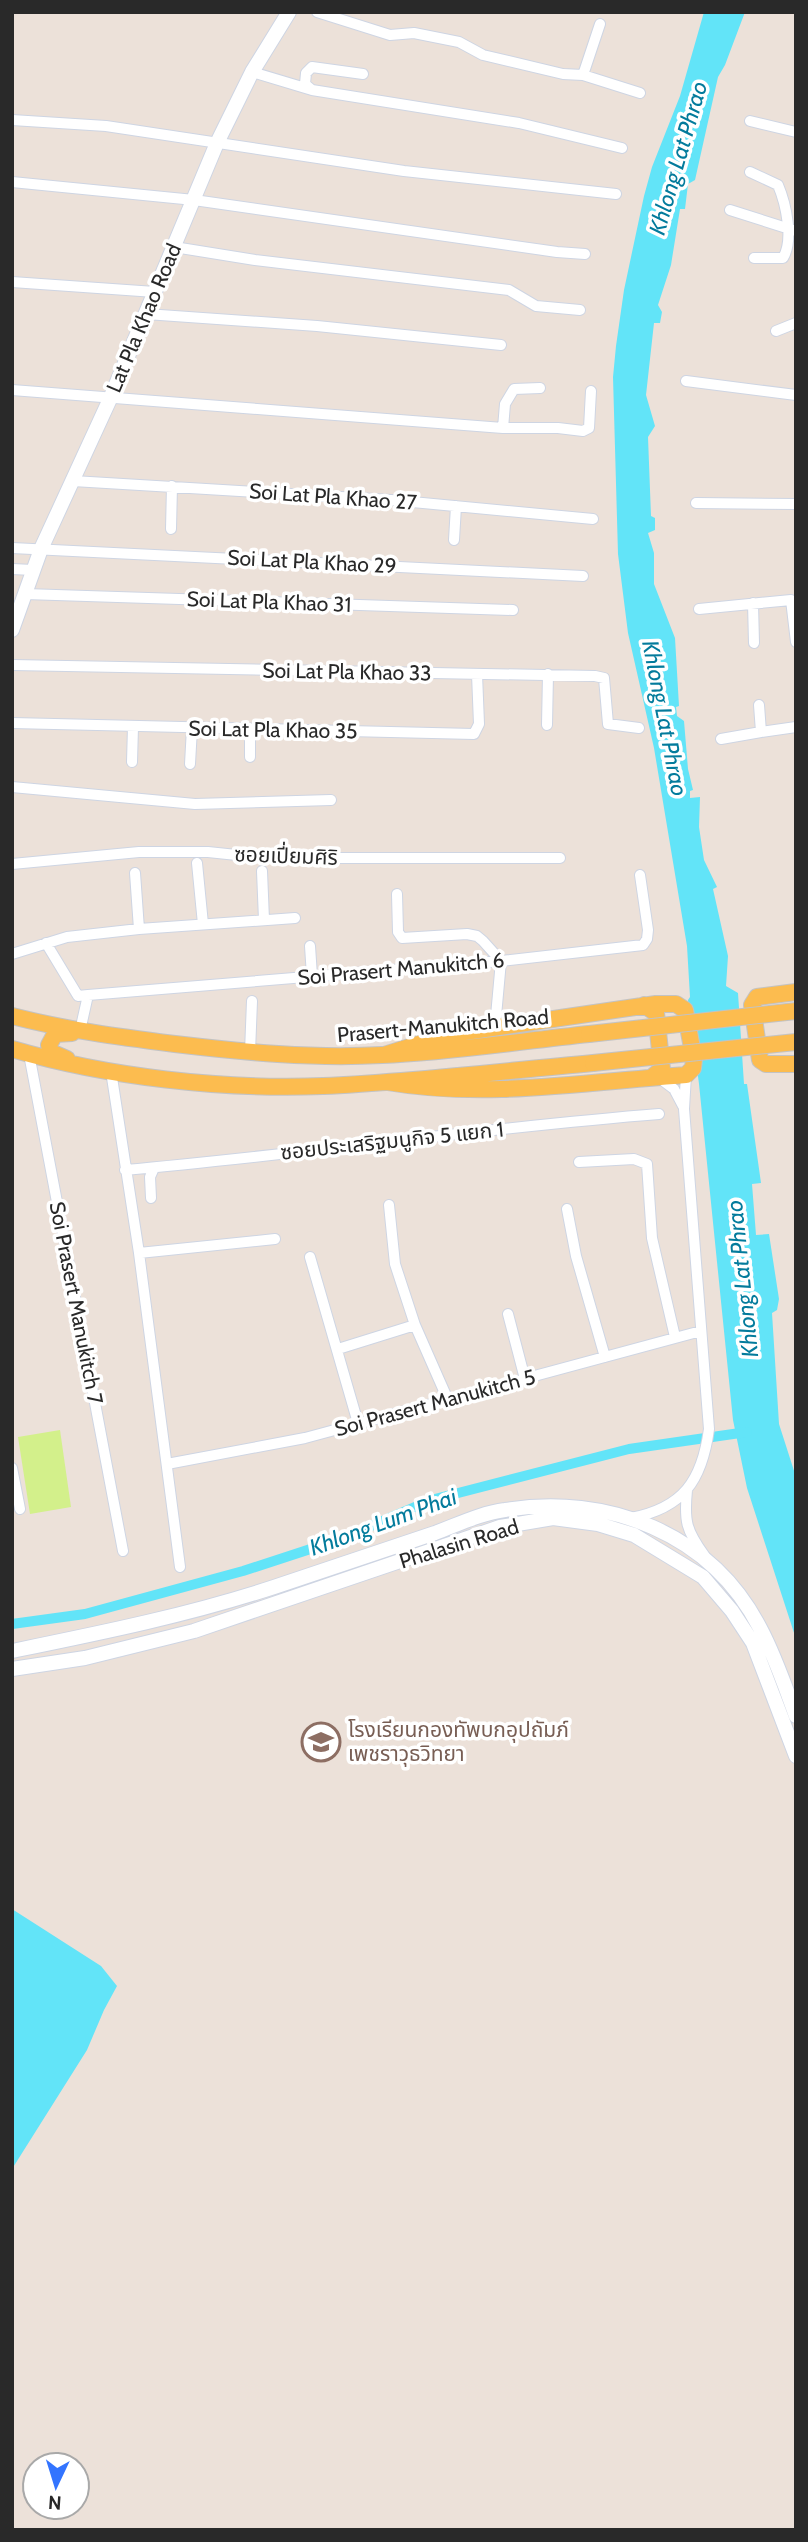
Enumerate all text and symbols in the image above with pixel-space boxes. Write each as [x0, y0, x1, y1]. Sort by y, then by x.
water label: Khlong Lat Phrao [643, 78, 713, 238]
street label: Lat Pla Khao Road [101, 240, 186, 396]
street label: Soi Lat Pla Khao 27 [248, 478, 418, 515]
street label: Soi Lat Pla Khao 29 [227, 545, 397, 578]
street label: Soi Lat Pla Khao 31 [186, 586, 352, 617]
water label: Khlong Lat Phrao [636, 638, 694, 798]
street label: Soi Lat Pla Khao 33 [262, 658, 432, 685]
street label: Soi Lat Pla Khao 35 [188, 716, 358, 743]
street label: ซอยเปี่ยมศิริ [234, 839, 338, 870]
street label: Soi Prasert Manukitch 6 [297, 947, 505, 990]
street label: Prasert-Manukitch Road [336, 1004, 550, 1047]
street label: ซอยประเสริฐมนูกิจ 5 แยก 1 [279, 1116, 505, 1166]
street label: Soi Prasert Manukitch 7 [45, 1199, 109, 1407]
water label: Khlong Lat Phrao [720, 1199, 764, 1359]
street label: Soi Prasert Manukitch 5 [332, 1364, 538, 1441]
water label: Khlong Lum Phai [306, 1482, 461, 1562]
street label: Phalasin Road [396, 1514, 522, 1574]
place label: โรงเรียนกองทัพบกอุปถัมภ์ เพชราวุธวิทยา [348, 1717, 569, 1767]
school or university icon: โรงเรียนกองทัพบกอุปถัมภ์ เพชราวุธวิทยา [300, 1721, 342, 1763]
north arrow [21, 2451, 91, 2521]
text: N [47, 2491, 62, 2514]

